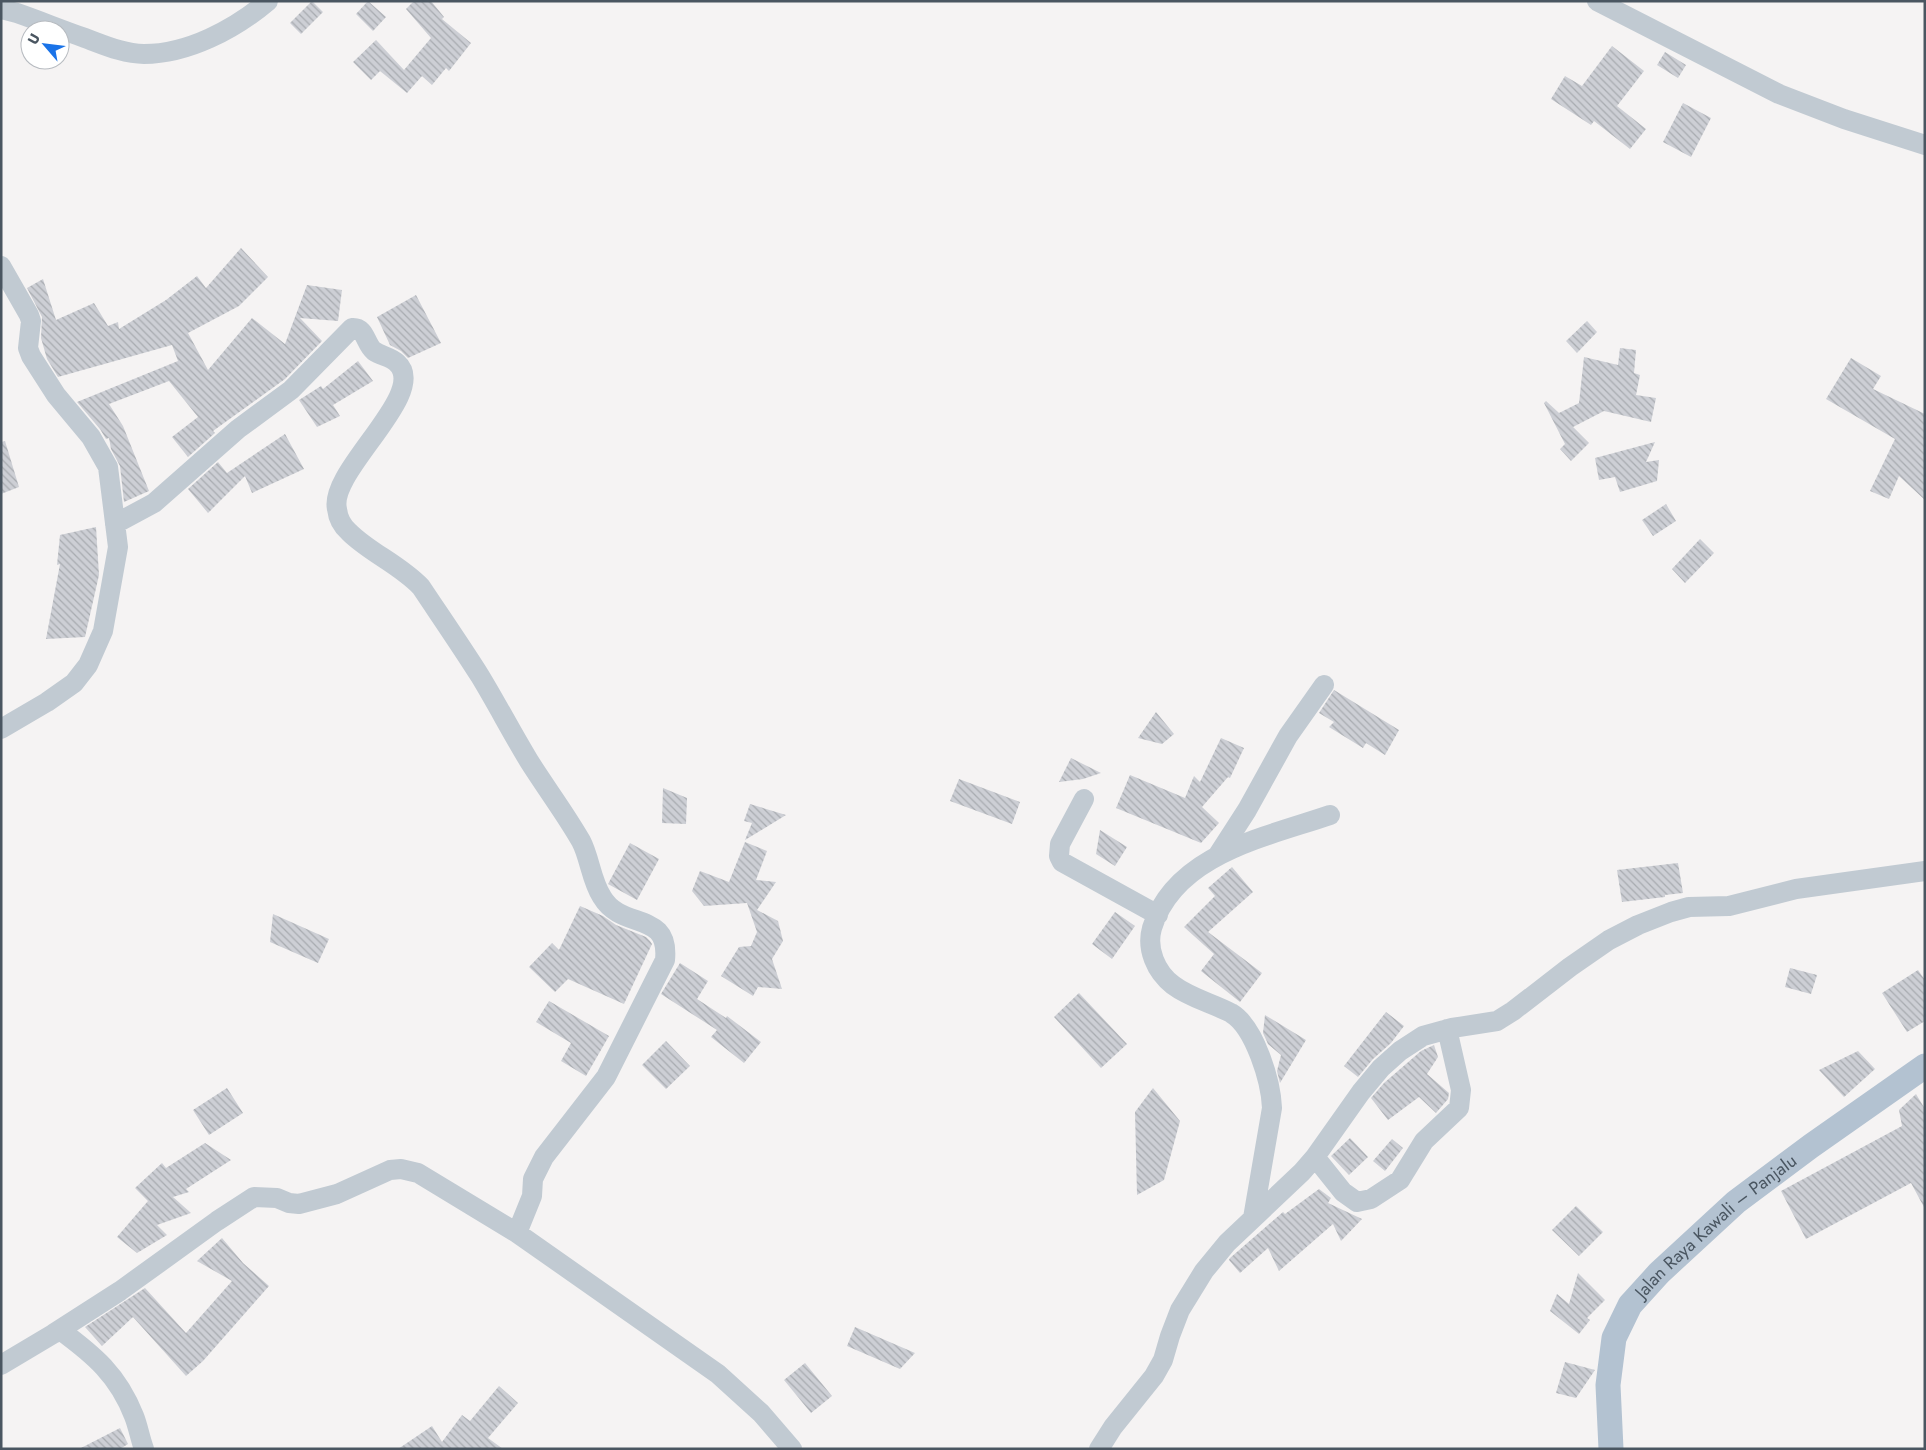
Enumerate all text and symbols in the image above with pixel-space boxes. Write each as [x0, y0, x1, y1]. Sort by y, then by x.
north arrow [20, 20, 70, 70]
text: U [22, 30, 45, 48]
street label: Jalan Raya Kawali – Panjalu [1628, 1148, 1802, 1306]

